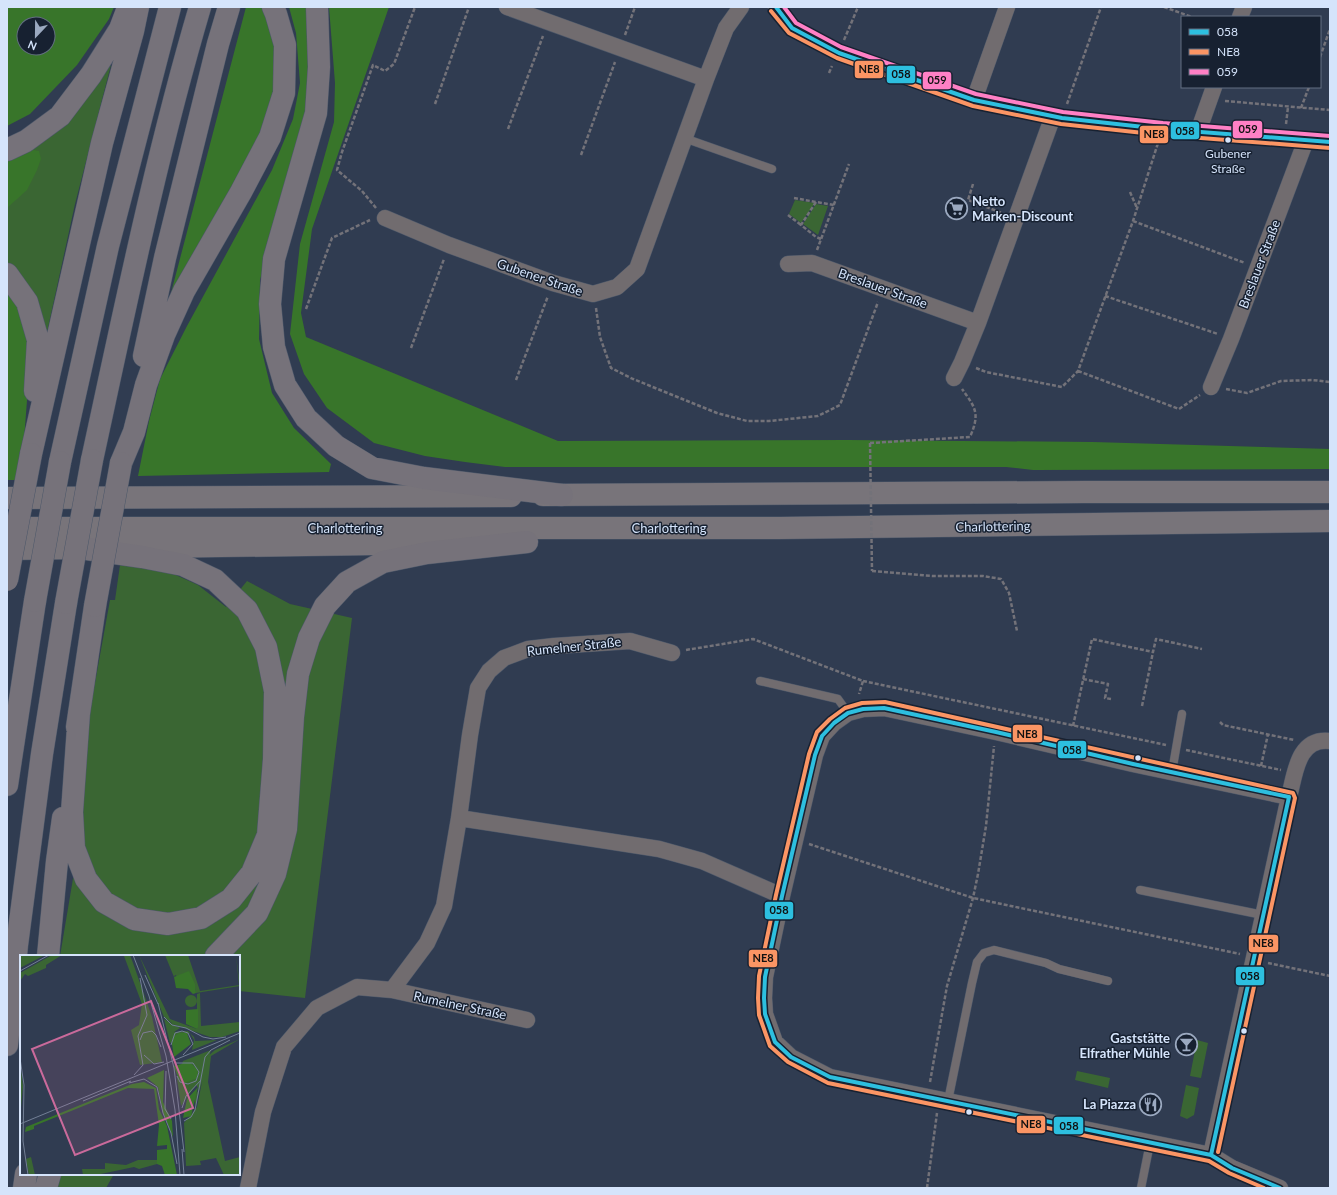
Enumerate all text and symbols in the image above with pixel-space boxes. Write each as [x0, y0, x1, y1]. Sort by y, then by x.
north arrow [16, 16, 56, 56]
legend [1181, 16, 1321, 88]
text: 058 [1217, 24, 1238, 39]
text: N [26, 38, 38, 53]
text: NE8 [1217, 44, 1240, 59]
line badge: NE8 [854, 60, 884, 79]
text: NE8 [858, 62, 880, 75]
text: 059 [1217, 64, 1238, 79]
line badge: 058 [886, 65, 916, 84]
text: 058 [891, 67, 911, 80]
line badge: 059 [922, 71, 952, 90]
text: 059 [927, 73, 947, 86]
line badge: 059 [1232, 120, 1263, 139]
line badge: 058 [1170, 121, 1200, 140]
text: 059 [1238, 122, 1258, 135]
text: 058 [1175, 124, 1195, 137]
line badge: NE8 [1139, 125, 1169, 144]
text: NE8 [1143, 127, 1165, 140]
marker: Gubener Straße [1223, 135, 1233, 145]
place label: Gubener Straße [1205, 146, 1252, 176]
place label: Netto Marken-Discount [972, 193, 1073, 224]
supermarket icon: Netto Marken-Discount [943, 195, 969, 221]
street label: Breslauer Straße [1235, 217, 1283, 311]
street label: Gubener Straße [495, 255, 585, 299]
street label: Breslauer Straße [836, 264, 930, 312]
street label: Charlottering [955, 517, 1031, 535]
street label: Charlottering [307, 520, 383, 536]
street label: Charlottering [631, 520, 707, 536]
street label: Rumelner Straße [526, 633, 622, 659]
line badge: NE8 [1012, 724, 1043, 743]
text: NE8 [1016, 727, 1038, 740]
line badge: 058 [1057, 740, 1087, 759]
text: 058 [1062, 743, 1082, 756]
unlabelled marker [1133, 753, 1143, 763]
line badge: 058 [764, 901, 794, 920]
text: 058 [769, 903, 789, 916]
line badge: NE8 [1248, 934, 1279, 953]
text: NE8 [1252, 936, 1274, 949]
line badge: NE8 [748, 949, 778, 968]
text: NE8 [752, 951, 774, 964]
inset map [20, 955, 240, 1175]
line badge: 058 [1235, 966, 1265, 986]
text: 058 [1240, 969, 1260, 982]
street label: Rumelner Straße [412, 987, 508, 1023]
unlabelled marker [1239, 1026, 1249, 1036]
place label: Gaststätte Elfrather Mühle [1080, 1030, 1170, 1061]
bar icon: Gaststätte Elfrather Mühle [1173, 1032, 1199, 1058]
restaurant icon: La Piazza [1138, 1091, 1164, 1117]
place label: La Piazza [1083, 1096, 1136, 1112]
unlabelled marker [964, 1107, 974, 1117]
line badge: NE8 [1016, 1115, 1046, 1134]
line badge: 058 [1053, 1116, 1084, 1135]
text: NE8 [1020, 1117, 1042, 1130]
text: 058 [1059, 1119, 1079, 1132]

